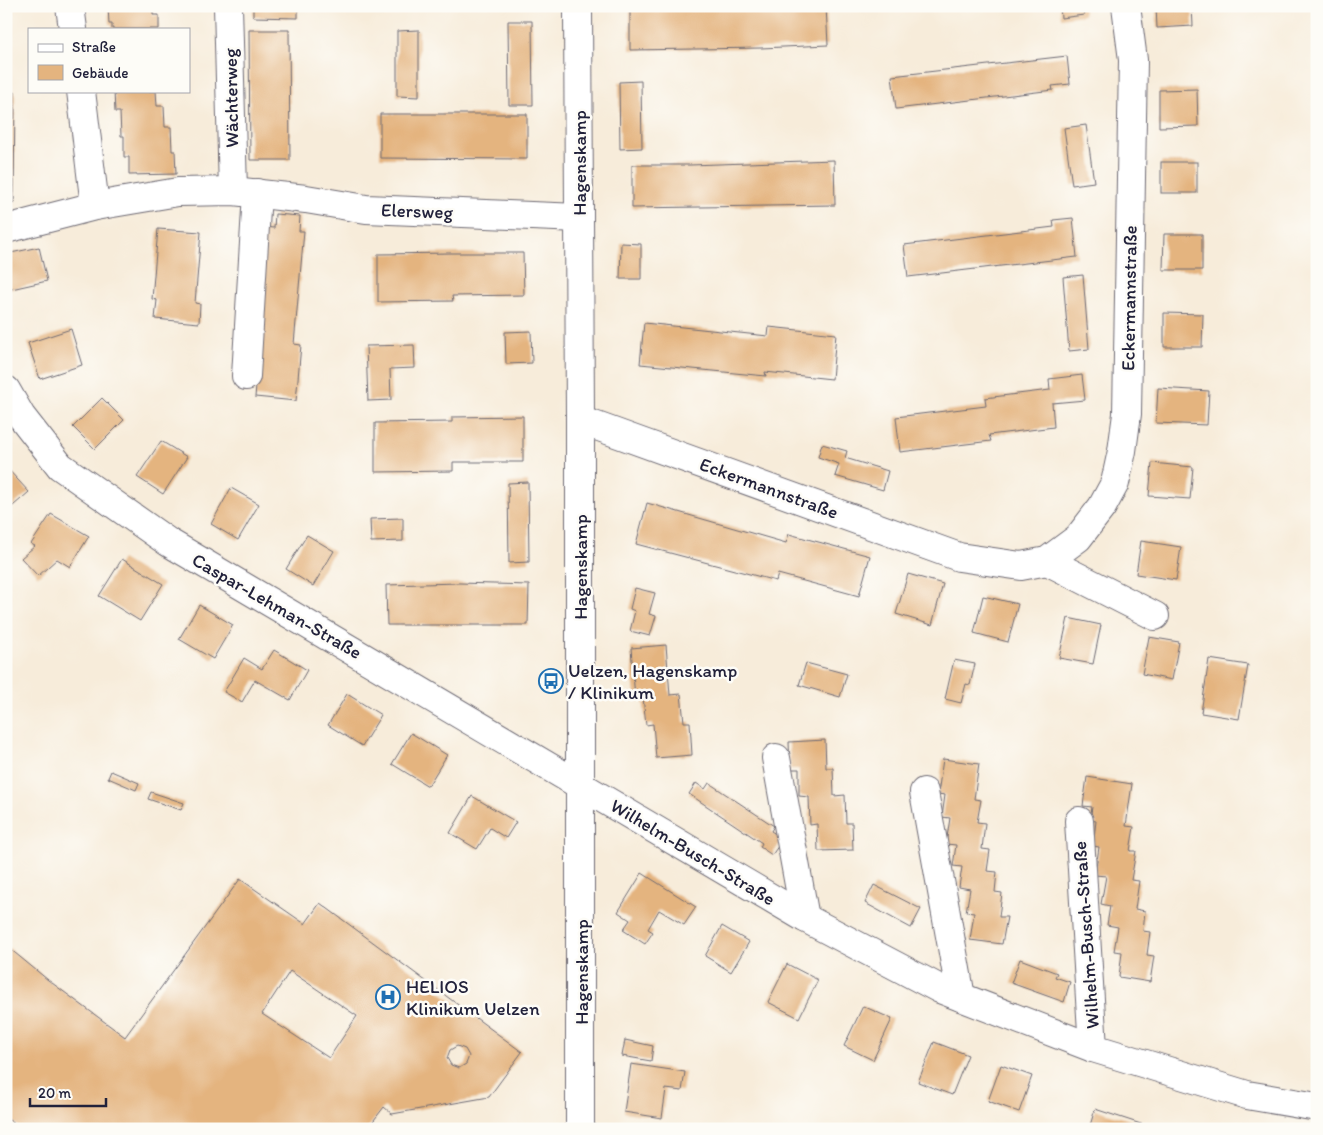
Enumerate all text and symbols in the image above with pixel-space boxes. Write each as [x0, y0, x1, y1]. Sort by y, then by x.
legend [28, 28, 190, 92]
text: Straße [72, 38, 116, 56]
street label: Wächterweg [219, 48, 243, 148]
text: Gebäude [72, 64, 129, 82]
street label: Hagenskamp [568, 110, 591, 216]
street label: Elersweg [380, 198, 454, 224]
street label: Eckermannstraße [1116, 225, 1142, 371]
street label: Eckermannstraße [697, 452, 841, 524]
street label: Hagenskamp [569, 514, 592, 620]
street label: Caspar-Lehman-Straße [188, 548, 366, 664]
place label: Uelzen, Hagenskamp / Klinikum [568, 659, 737, 704]
bus stop icon: Uelzen, Hagenskamp / Klinikum [538, 668, 564, 694]
street label: Wilhelm-Busch-Straße [606, 794, 780, 910]
street label: Wilhelm-Busch-Straße [1068, 840, 1104, 1030]
street label: Hagenskamp [570, 919, 593, 1025]
place label: HELIOS Klinikum Uelzen [406, 975, 540, 1020]
hospital icon: HELIOS Klinikum Uelzen [375, 984, 401, 1010]
scale bar [30, 1075, 106, 1107]
text: 20 m [38, 1084, 72, 1102]

